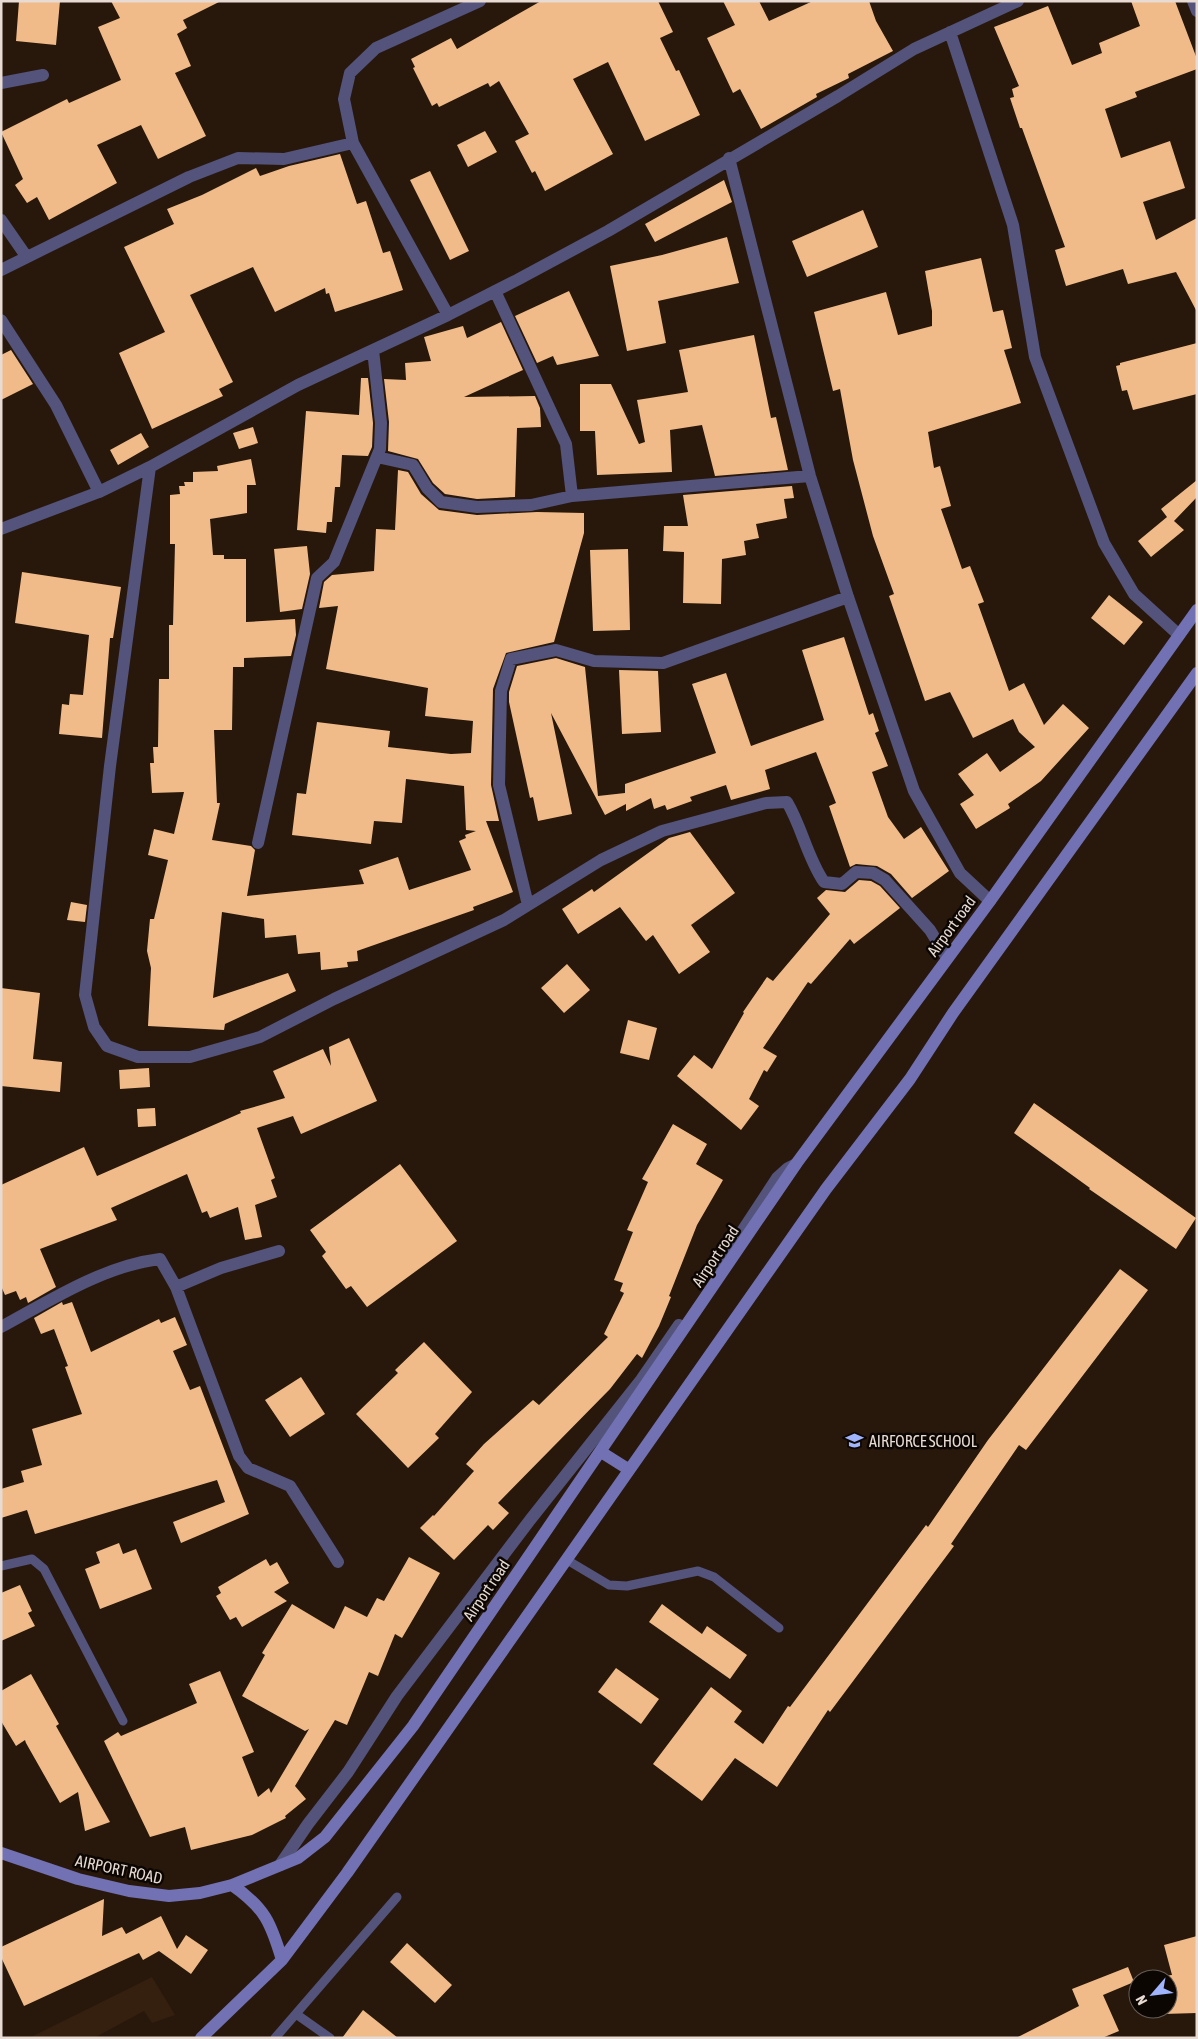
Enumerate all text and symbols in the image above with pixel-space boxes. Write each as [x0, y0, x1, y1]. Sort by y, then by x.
street label: Airport road [923, 892, 980, 960]
street label: Airport road [688, 1222, 743, 1291]
school or university icon: AIRFORCE SCHOOL [845, 1431, 865, 1451]
place label: AIRFORCE SCHOOL [869, 1432, 978, 1450]
street label: Airport road [459, 1556, 514, 1625]
street label: AIRPORT ROAD [74, 1851, 164, 1887]
north arrow [1128, 1969, 1178, 2019]
text: N [1133, 1993, 1151, 2008]

